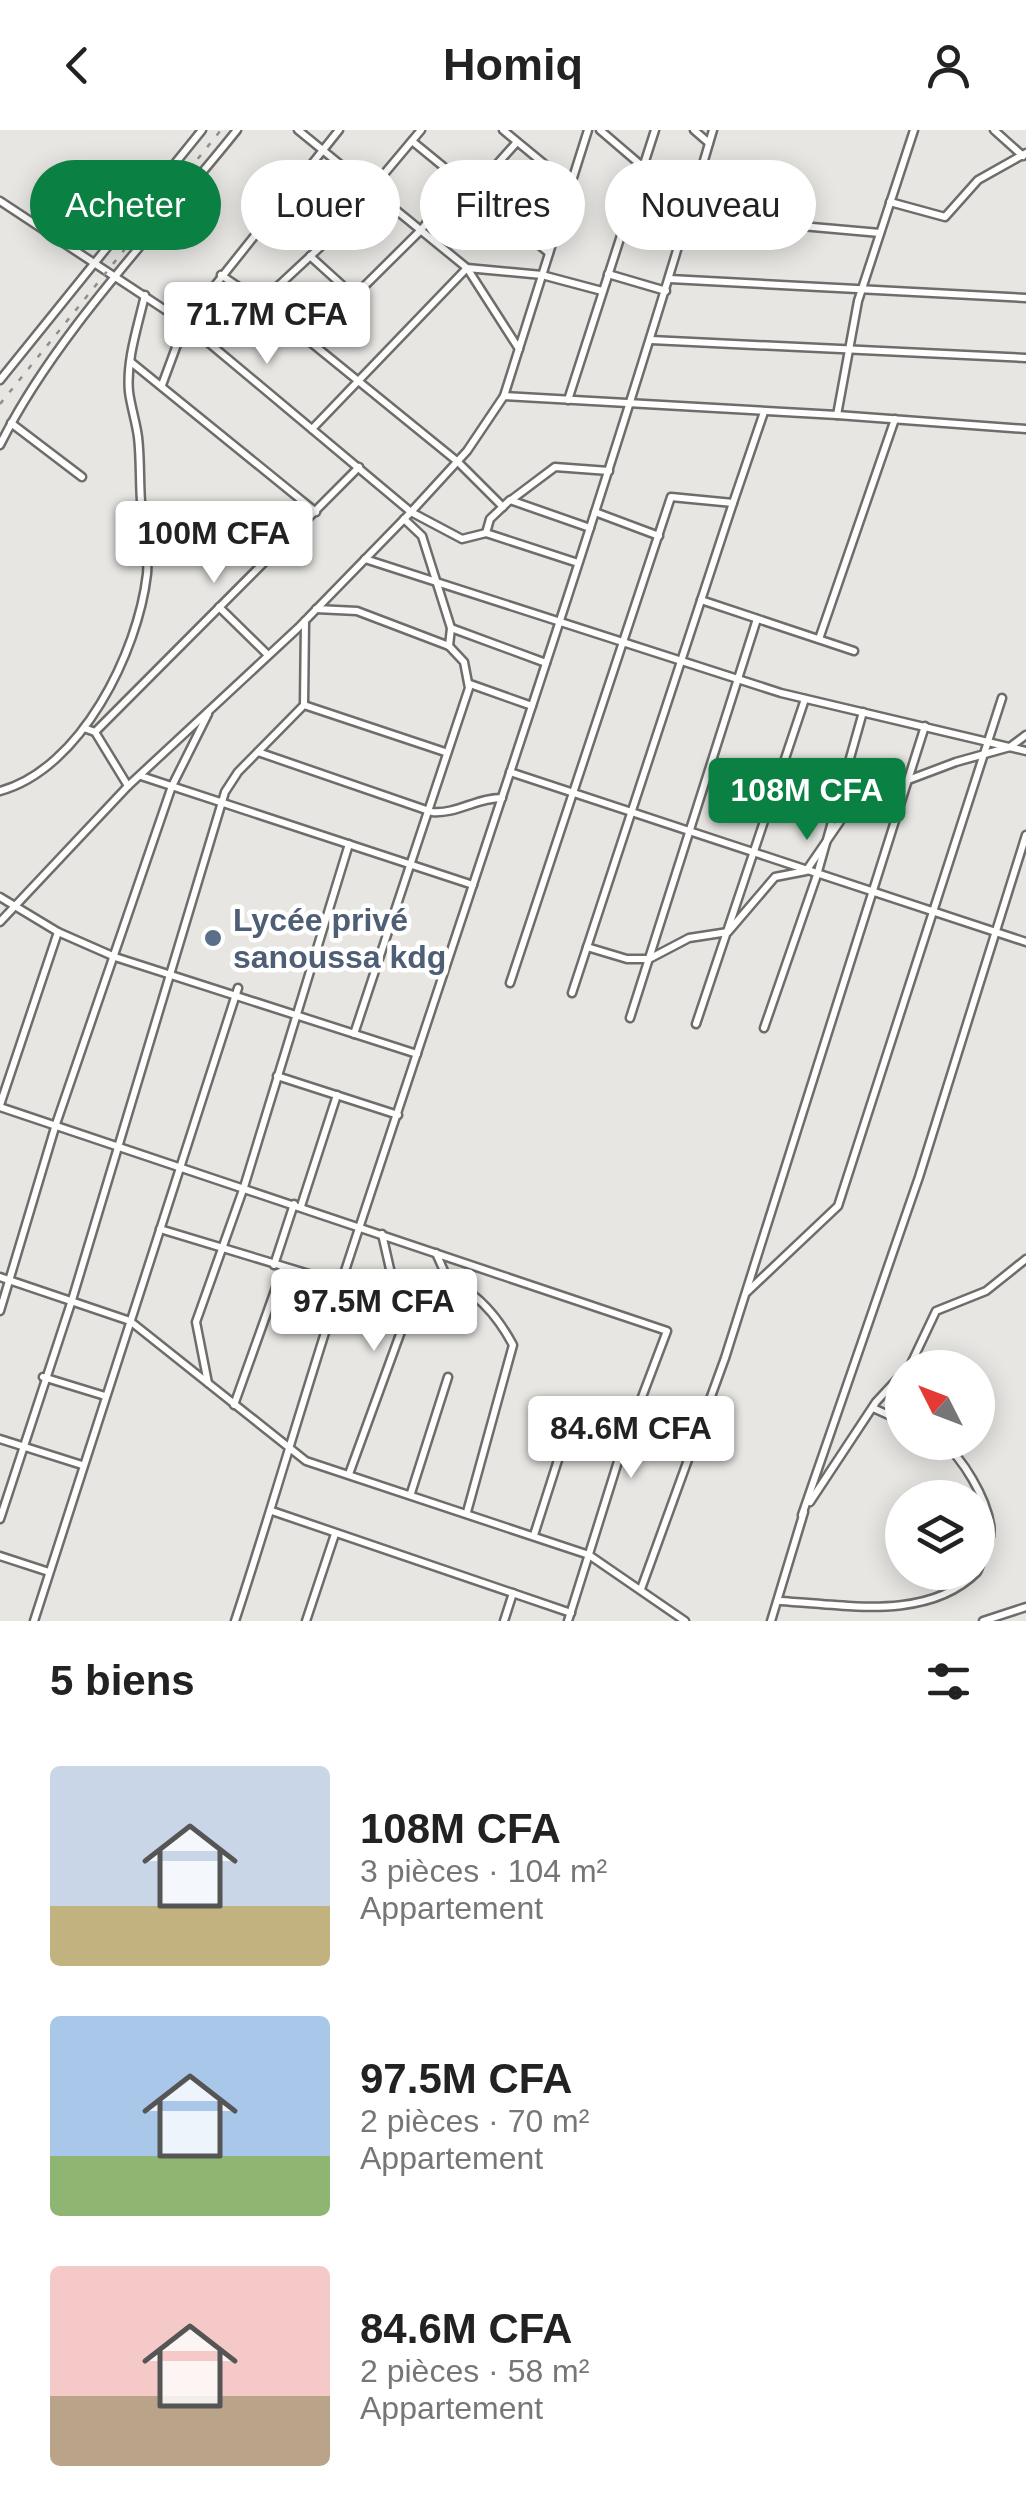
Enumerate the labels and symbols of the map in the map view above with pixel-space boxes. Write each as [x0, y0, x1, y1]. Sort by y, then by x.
pin: 71.7M CFA [153, 282, 381, 367]
pin: 100M CFA [111, 501, 317, 586]
pin: 108M CFA [704, 758, 910, 843]
place label: Lycée privé sanoussa kdg [233, 902, 446, 975]
marker: Lycée privé sanoussa kdg [202, 927, 224, 949]
pin: 97.5M CFA [260, 1269, 488, 1354]
north arrow [885, 1350, 995, 1460]
pin: 84.6M CFA [517, 1396, 745, 1481]

